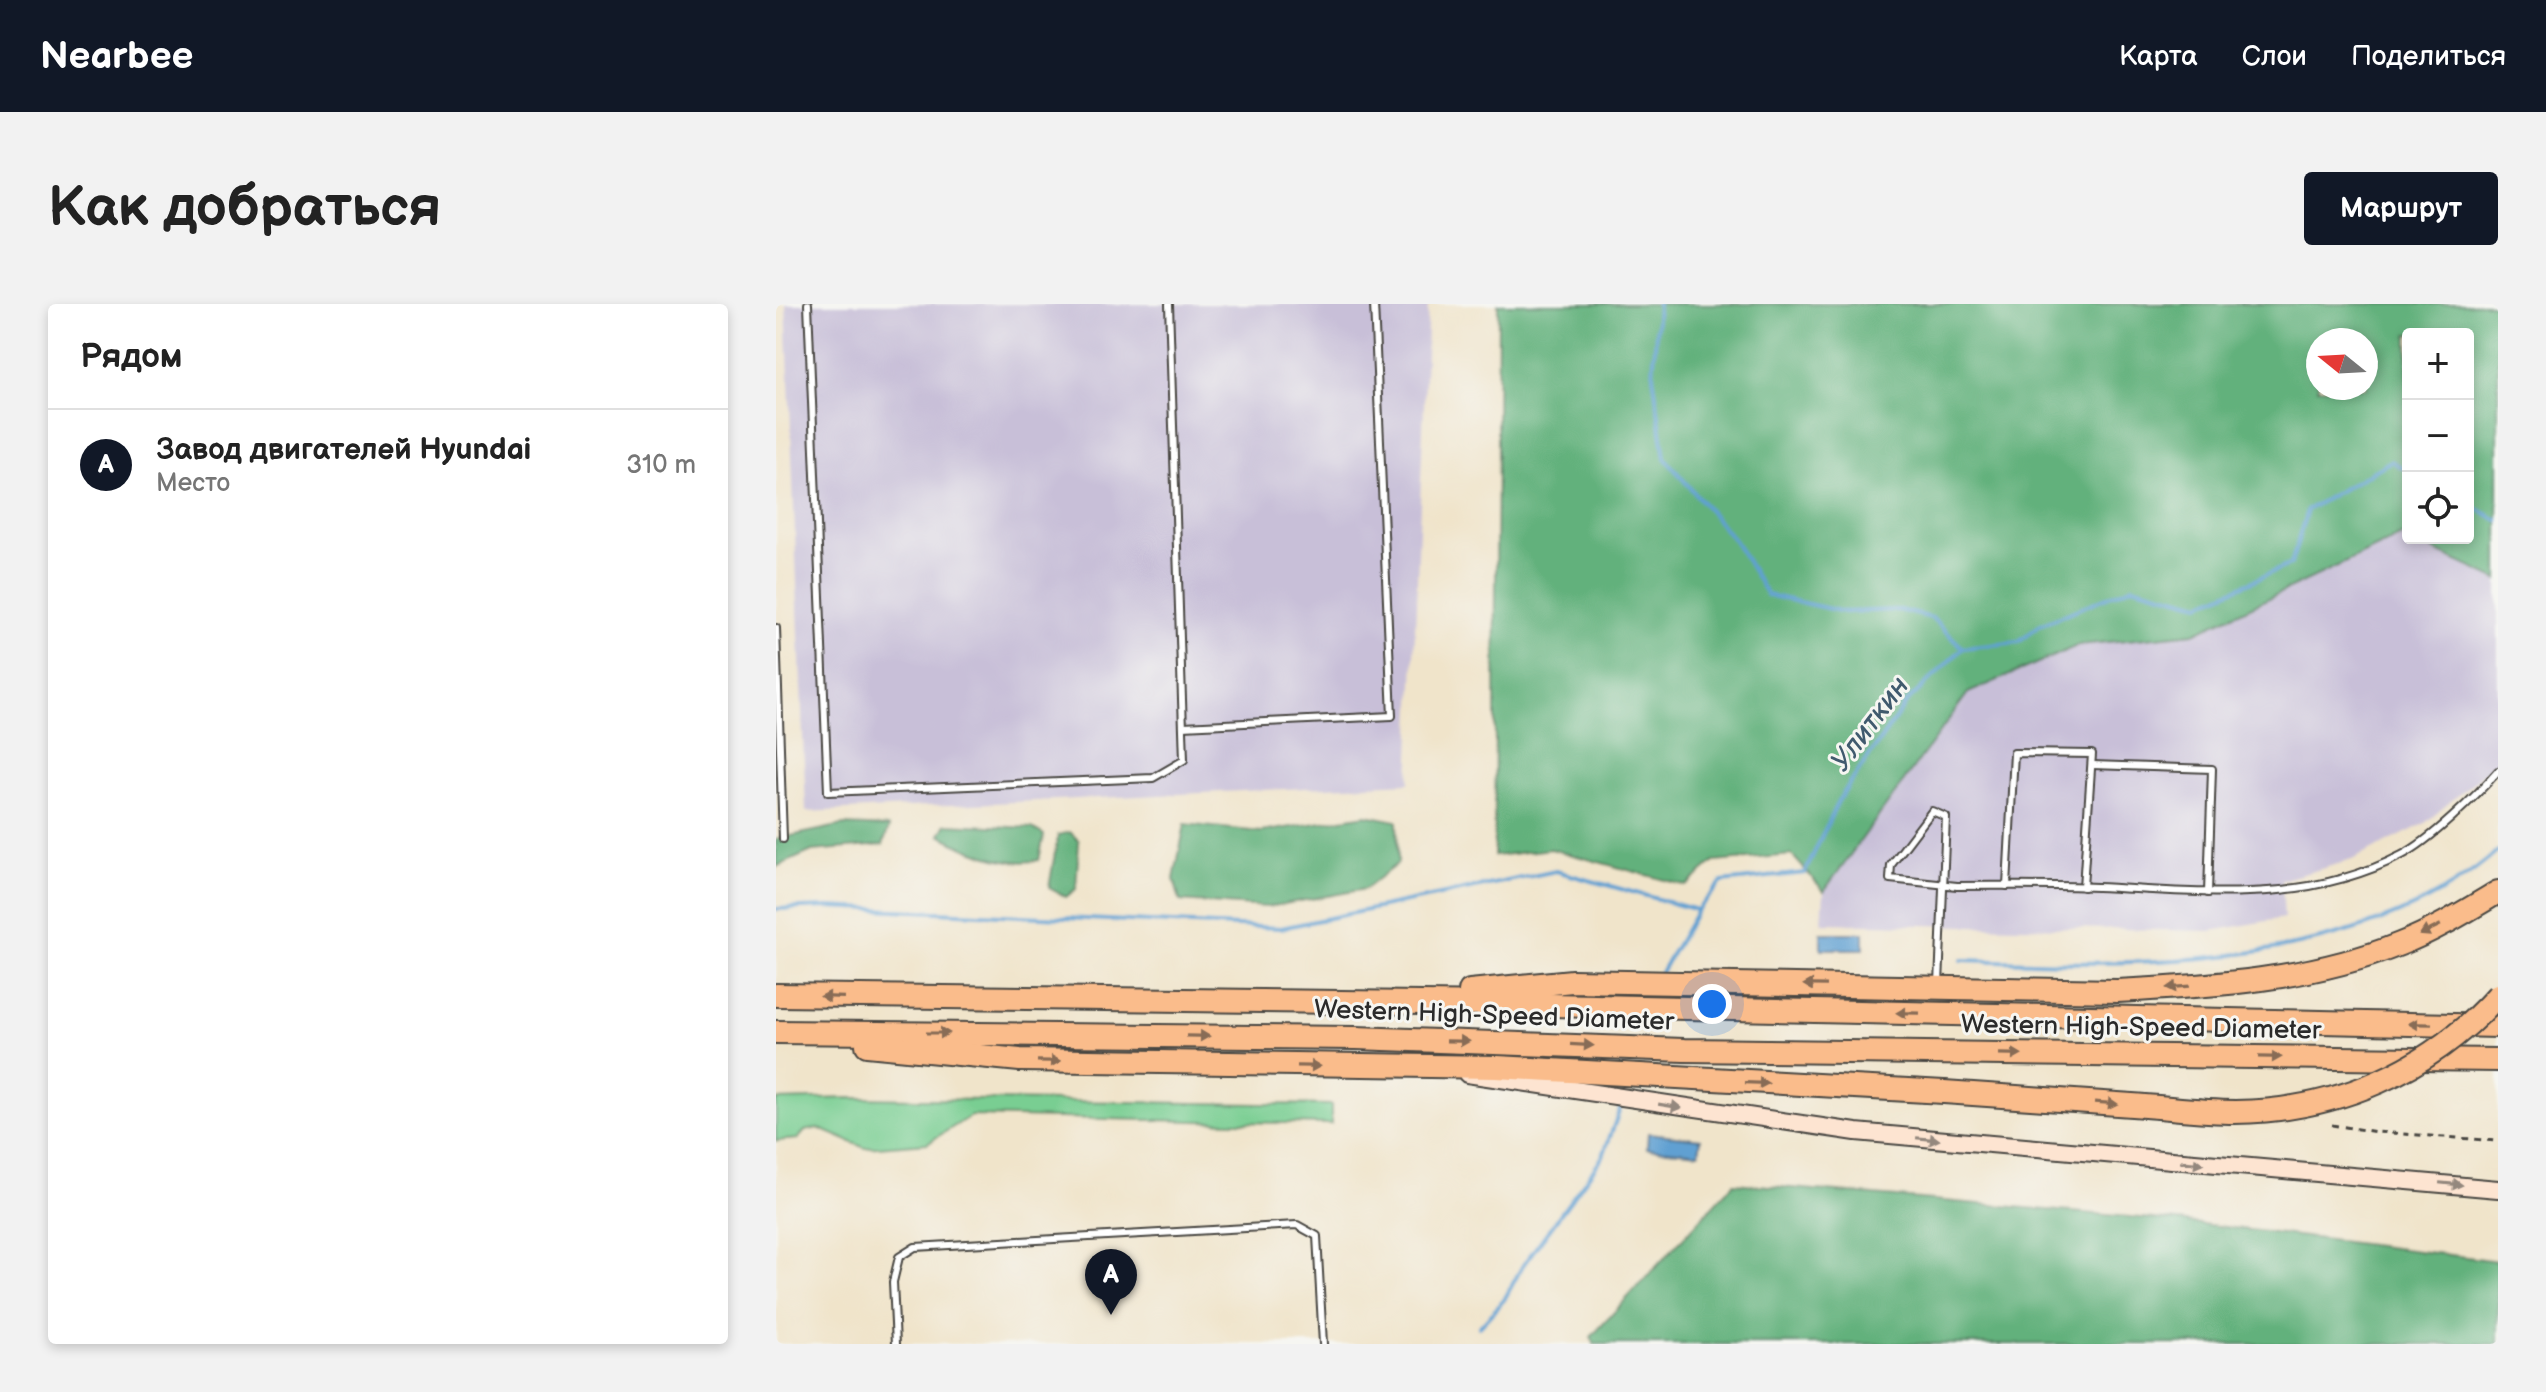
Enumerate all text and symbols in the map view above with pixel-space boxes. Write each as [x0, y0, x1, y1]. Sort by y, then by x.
text: Nearbee [40, 34, 193, 79]
text: Карта [2119, 40, 2198, 73]
text: Слои [2242, 40, 2307, 73]
text: Поделиться [2351, 40, 2506, 73]
button: Маршрут [2304, 172, 2498, 245]
text: Как добраться [48, 175, 441, 242]
north arrow [2306, 328, 2378, 400]
map controls [2402, 328, 2474, 544]
button: + [2402, 328, 2474, 400]
text: Рядом [80, 336, 182, 377]
button: − [2402, 400, 2474, 472]
text: Завод двигателей Hyundai [156, 432, 531, 468]
text: A [98, 450, 114, 481]
text: 310 m [626, 450, 696, 481]
text: Место [156, 468, 230, 499]
button: locate [2402, 472, 2474, 544]
water label: Улиткин [1824, 670, 1916, 778]
one-way arrow [2418, 923, 2441, 937]
one-way arrow [1802, 979, 1827, 992]
one-way arrow [2165, 981, 2190, 994]
your location [1692, 984, 1732, 1024]
one-way arrow [819, 991, 844, 1004]
street label: Western High-Speed Diameter [1313, 994, 1675, 1038]
one-way arrow [1895, 1006, 1920, 1019]
street label: Western High-Speed Diameter [1961, 1009, 2322, 1047]
one-way arrow [2407, 1018, 2432, 1030]
one-way arrow [926, 1027, 951, 1039]
one-way arrow [1186, 1030, 1211, 1042]
one-way arrow [1446, 1034, 1471, 1047]
one-way arrow [1570, 1039, 1595, 1052]
one-way arrow [1998, 1048, 2023, 1060]
one-way arrow [2258, 1051, 2283, 1063]
one-way arrow [1037, 1055, 1062, 1067]
one-way arrow [1297, 1059, 1322, 1072]
one-way arrow [1745, 1076, 1770, 1089]
one-way arrow [2094, 1097, 2119, 1110]
one-way arrow [1658, 1100, 1683, 1113]
one-way arrow [1916, 1133, 1941, 1146]
one-way arrow [2180, 1156, 2205, 1169]
one-way arrow [2439, 1178, 2464, 1191]
pin: A [1085, 1249, 1137, 1315]

